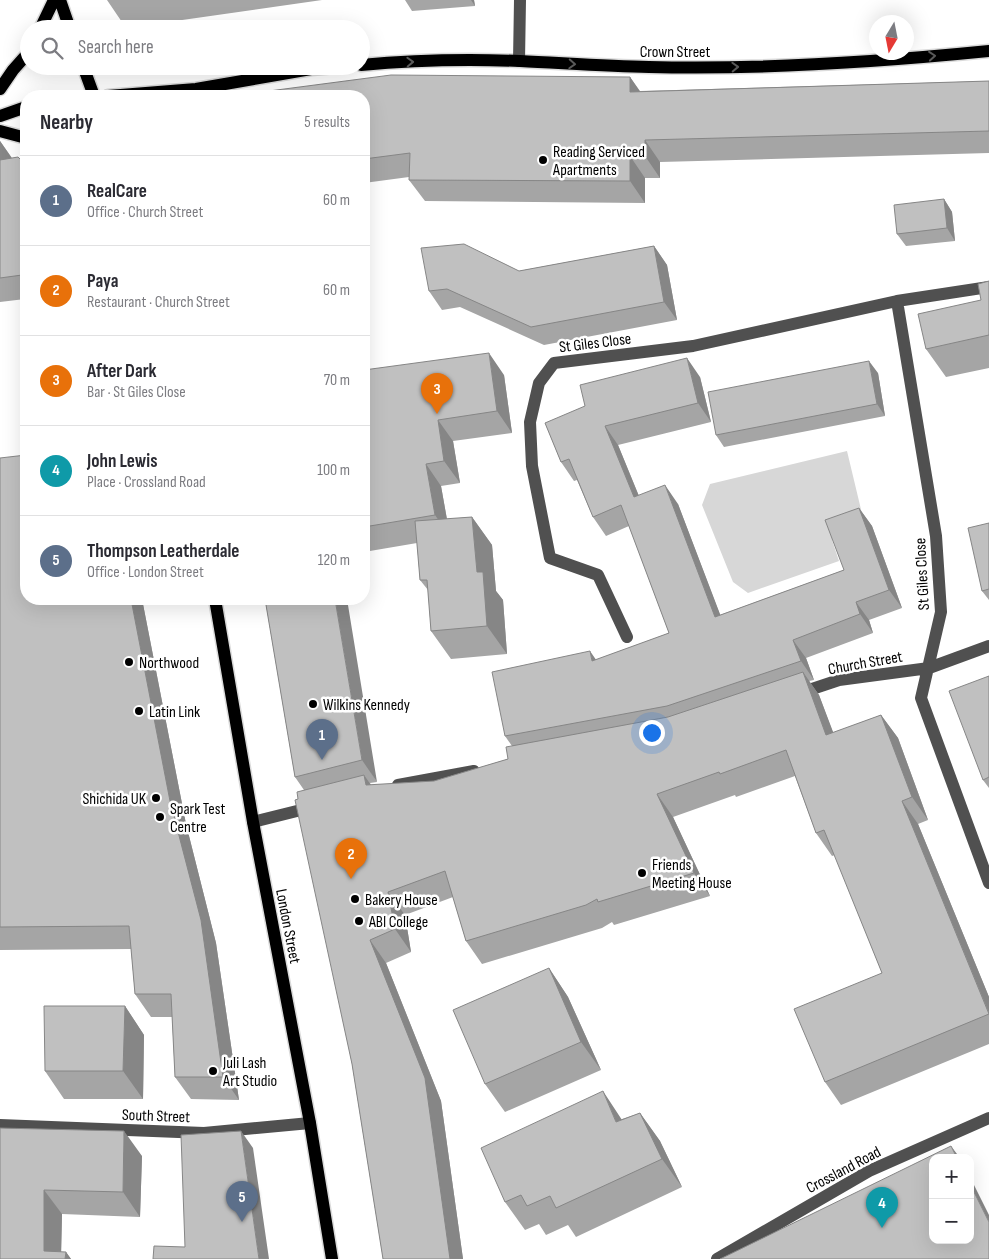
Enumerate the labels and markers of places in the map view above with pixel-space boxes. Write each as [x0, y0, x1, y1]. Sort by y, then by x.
place label: Reading Serviced Apartments [552, 143, 645, 180]
marker: Reading Serviced Apartments [537, 154, 549, 166]
pin: 3 [421, 373, 453, 414]
place label: Northwood [139, 654, 199, 673]
marker: Northwood [123, 656, 135, 668]
place label: Wilkins Kennedy [323, 696, 410, 715]
marker: Wilkins Kennedy [307, 698, 319, 710]
place label: Latin Link [149, 703, 200, 722]
marker: Latin Link [133, 705, 145, 717]
pin: 1 [306, 719, 338, 760]
place label: Shichida UK [83, 790, 147, 809]
marker: Shichida UK [150, 792, 162, 804]
place label: Spark Test Centre [170, 800, 225, 837]
marker: Spark Test Centre [154, 811, 166, 823]
pin: 2 [335, 838, 367, 879]
place label: Friends Meeting House [652, 856, 732, 893]
marker: Friends Meeting House [636, 867, 648, 879]
place label: Bakery House [365, 891, 438, 910]
marker: Bakery House [349, 893, 361, 905]
place label: ABI College [368, 913, 428, 932]
marker: ABI College [353, 915, 365, 927]
place label: Juli Lash Art Studio [222, 1054, 277, 1091]
marker: Juli Lash Art Studio [207, 1065, 219, 1077]
pin: 5 [226, 1181, 258, 1222]
pin: 4 [866, 1187, 898, 1228]

